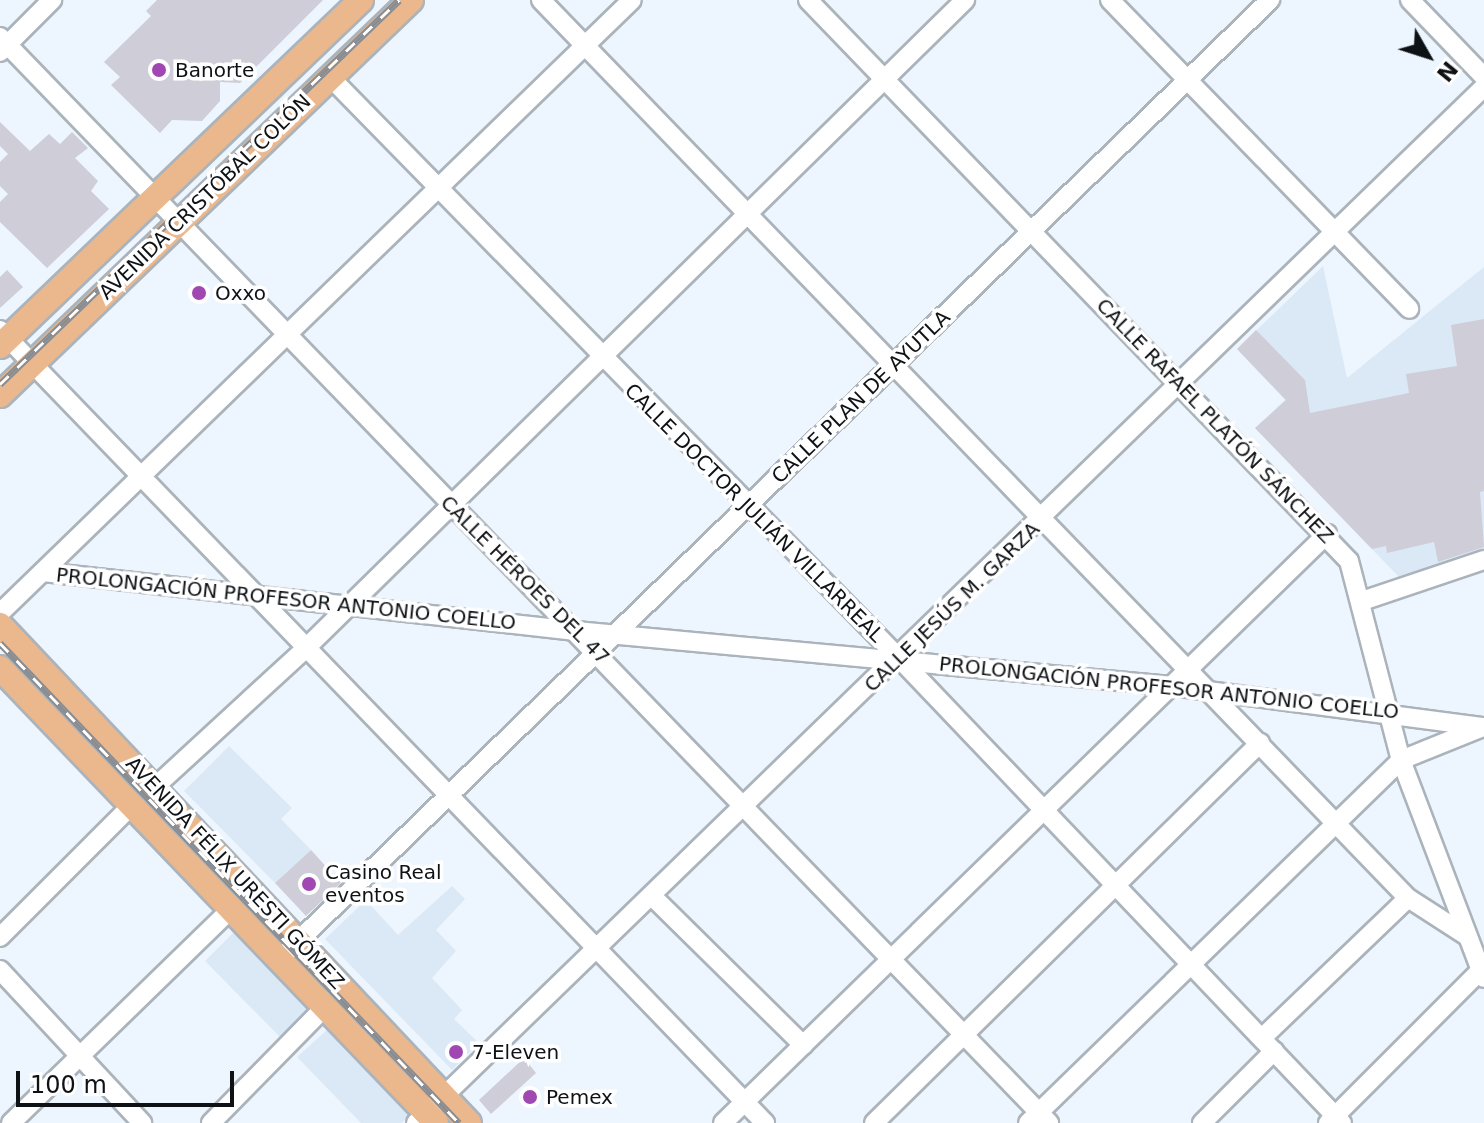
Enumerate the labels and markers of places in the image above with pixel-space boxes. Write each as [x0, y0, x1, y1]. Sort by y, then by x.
place label: Banorte [175, 58, 254, 82]
marker: Banorte [150, 61, 168, 79]
place label: Oxxo [215, 281, 266, 305]
marker: Oxxo [190, 284, 208, 302]
place label: Casino Real eventos [325, 860, 442, 907]
marker: Casino Real eventos [300, 875, 318, 893]
place label: 7-Eleven [472, 1040, 559, 1064]
marker: 7-Eleven [447, 1043, 465, 1061]
place label: Pemex [546, 1085, 613, 1109]
marker: Pemex [521, 1088, 539, 1106]

